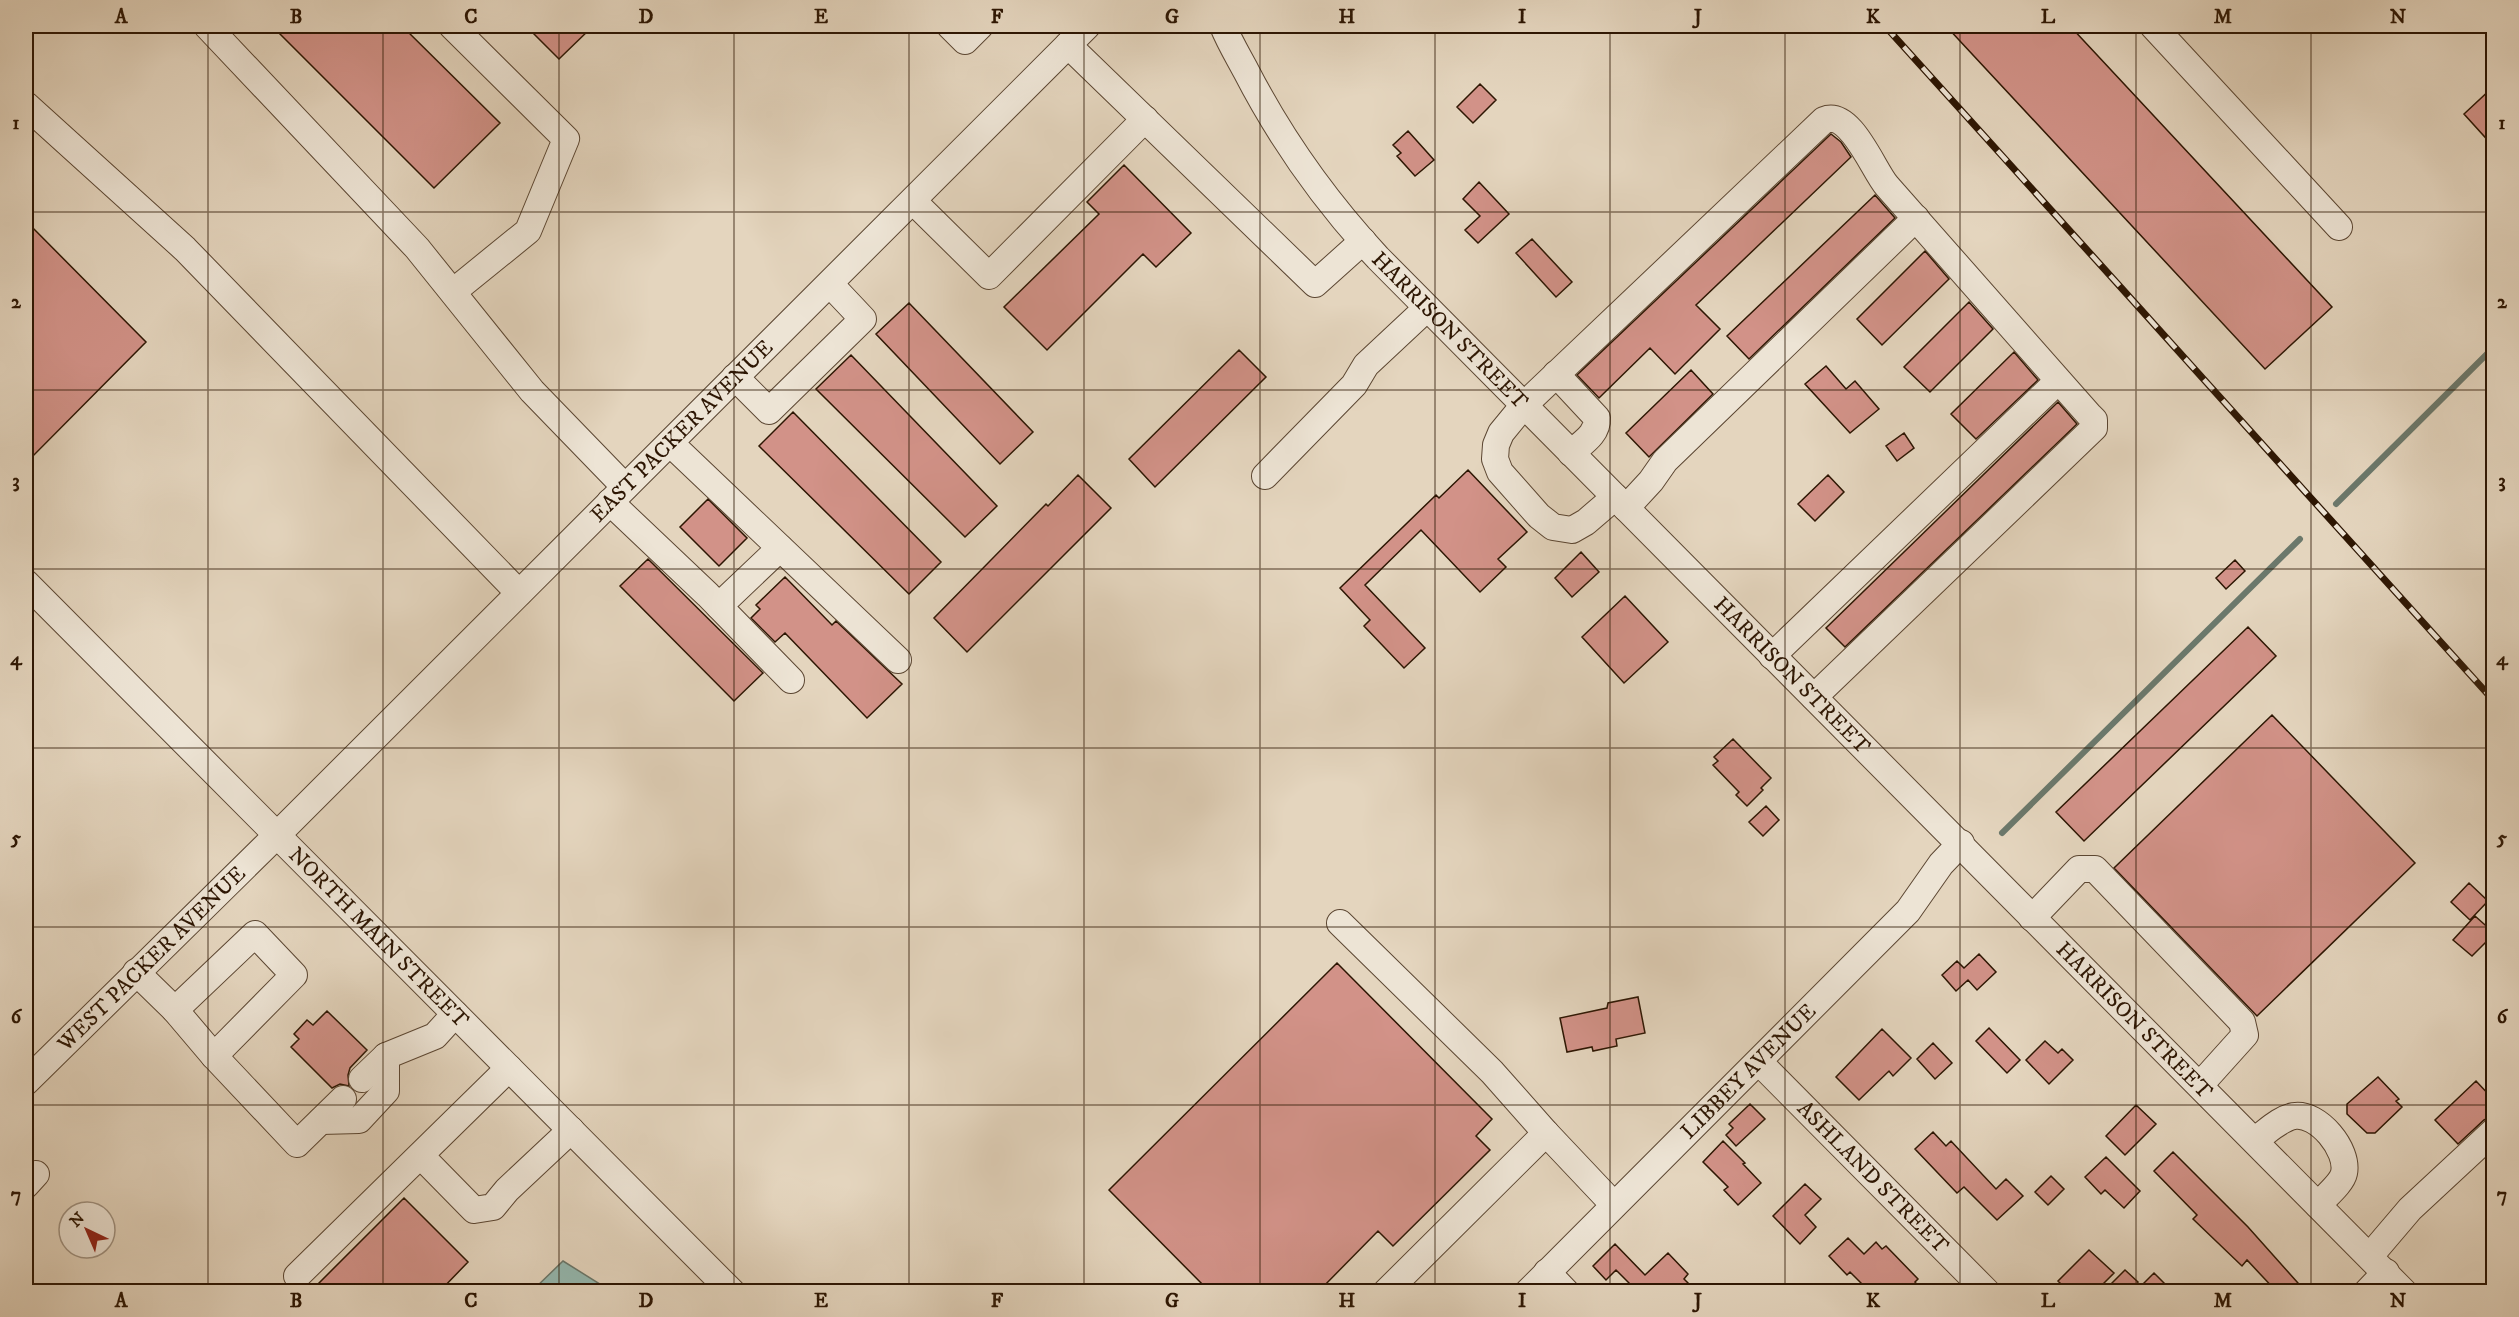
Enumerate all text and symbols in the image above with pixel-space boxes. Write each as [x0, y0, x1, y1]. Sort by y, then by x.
text: A [114, 5, 129, 30]
text: B [290, 5, 302, 30]
text: C [464, 5, 478, 30]
text: D [639, 5, 654, 30]
text: E [814, 5, 828, 30]
text: F [991, 5, 1004, 30]
text: G [1165, 5, 1179, 30]
text: H [1339, 5, 1356, 30]
text: I [1518, 5, 1526, 30]
text: J [1692, 5, 1702, 30]
text: K [1866, 5, 1881, 30]
text: L [2041, 5, 2056, 30]
text: M [2214, 5, 2232, 30]
text: N [2390, 5, 2407, 30]
text: 1 [12, 111, 20, 136]
text: 1 [2498, 111, 2506, 136]
street label: HARRISON STREET [1366, 246, 1534, 415]
text: 2 [11, 290, 22, 315]
text: 2 [2497, 290, 2508, 315]
street label: EAST PACKER AVENUE [585, 334, 779, 528]
text: 3 [12, 469, 20, 494]
text: 3 [2498, 469, 2506, 494]
street label: HARRISON STREET [1708, 591, 1876, 760]
text: 4 [10, 647, 23, 672]
text: 4 [2496, 647, 2509, 672]
text: 5 [10, 826, 21, 851]
text: 5 [2496, 826, 2507, 851]
street label: NORTH MAIN STREET [283, 841, 475, 1034]
street label: WEST PACKER AVENUE [51, 860, 251, 1058]
street label: HARRISON STREET [2050, 936, 2219, 1105]
street label: LIBBEY AVENUE [1675, 998, 1822, 1145]
text: 6 [11, 1005, 23, 1030]
text: 6 [2497, 1005, 2509, 1030]
street label: ASHLAND STREET [1792, 1095, 1955, 1259]
text: 7 [11, 1183, 21, 1208]
text: 7 [2497, 1183, 2507, 1208]
north arrow [57, 1200, 117, 1260]
text: N [66, 1208, 89, 1232]
text: A [114, 1289, 129, 1314]
text: B [290, 1289, 302, 1314]
text: C [464, 1289, 478, 1314]
text: D [639, 1289, 654, 1314]
text: E [814, 1289, 828, 1314]
text: F [991, 1289, 1004, 1314]
text: G [1165, 1289, 1179, 1314]
text: H [1339, 1289, 1356, 1314]
text: I [1518, 1289, 1526, 1314]
text: J [1692, 1289, 1702, 1314]
text: K [1866, 1289, 1881, 1314]
text: L [2041, 1289, 2056, 1314]
text: M [2214, 1289, 2232, 1314]
text: N [2390, 1289, 2407, 1314]

